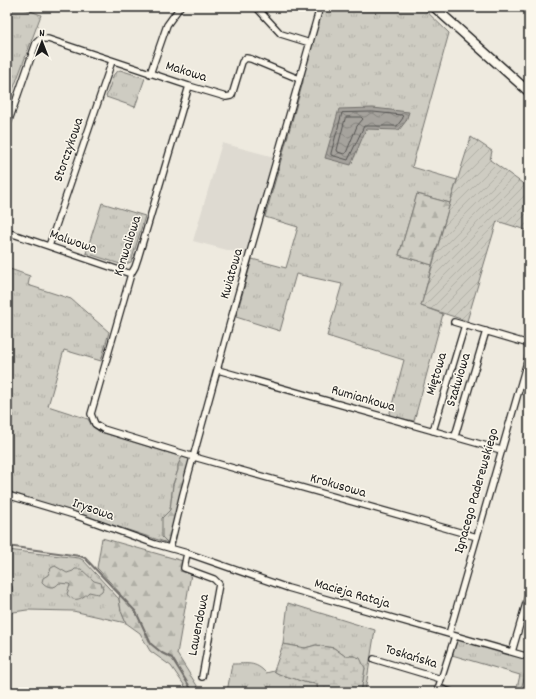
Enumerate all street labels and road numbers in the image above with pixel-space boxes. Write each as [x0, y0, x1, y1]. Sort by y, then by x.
street label: Makowa [163, 56, 210, 88]
street label: Storczykowa [49, 115, 89, 185]
street label: Konwaliowa [109, 213, 147, 279]
street label: Malwowa [47, 225, 100, 260]
street label: Kwiatowa [215, 246, 249, 302]
street label: Miętowa [421, 350, 453, 398]
street label: Szałwiowa [441, 350, 477, 409]
street label: Rumiankowa [329, 380, 398, 418]
street label: Ignacego Paderewskiego [450, 426, 504, 556]
street label: Krokusowa [308, 468, 369, 504]
street label: Irysowa [69, 494, 117, 527]
street label: Macieja Rataja [312, 574, 393, 614]
street label: Lawendowa [183, 592, 215, 657]
street label: Toskańska [383, 640, 440, 674]

